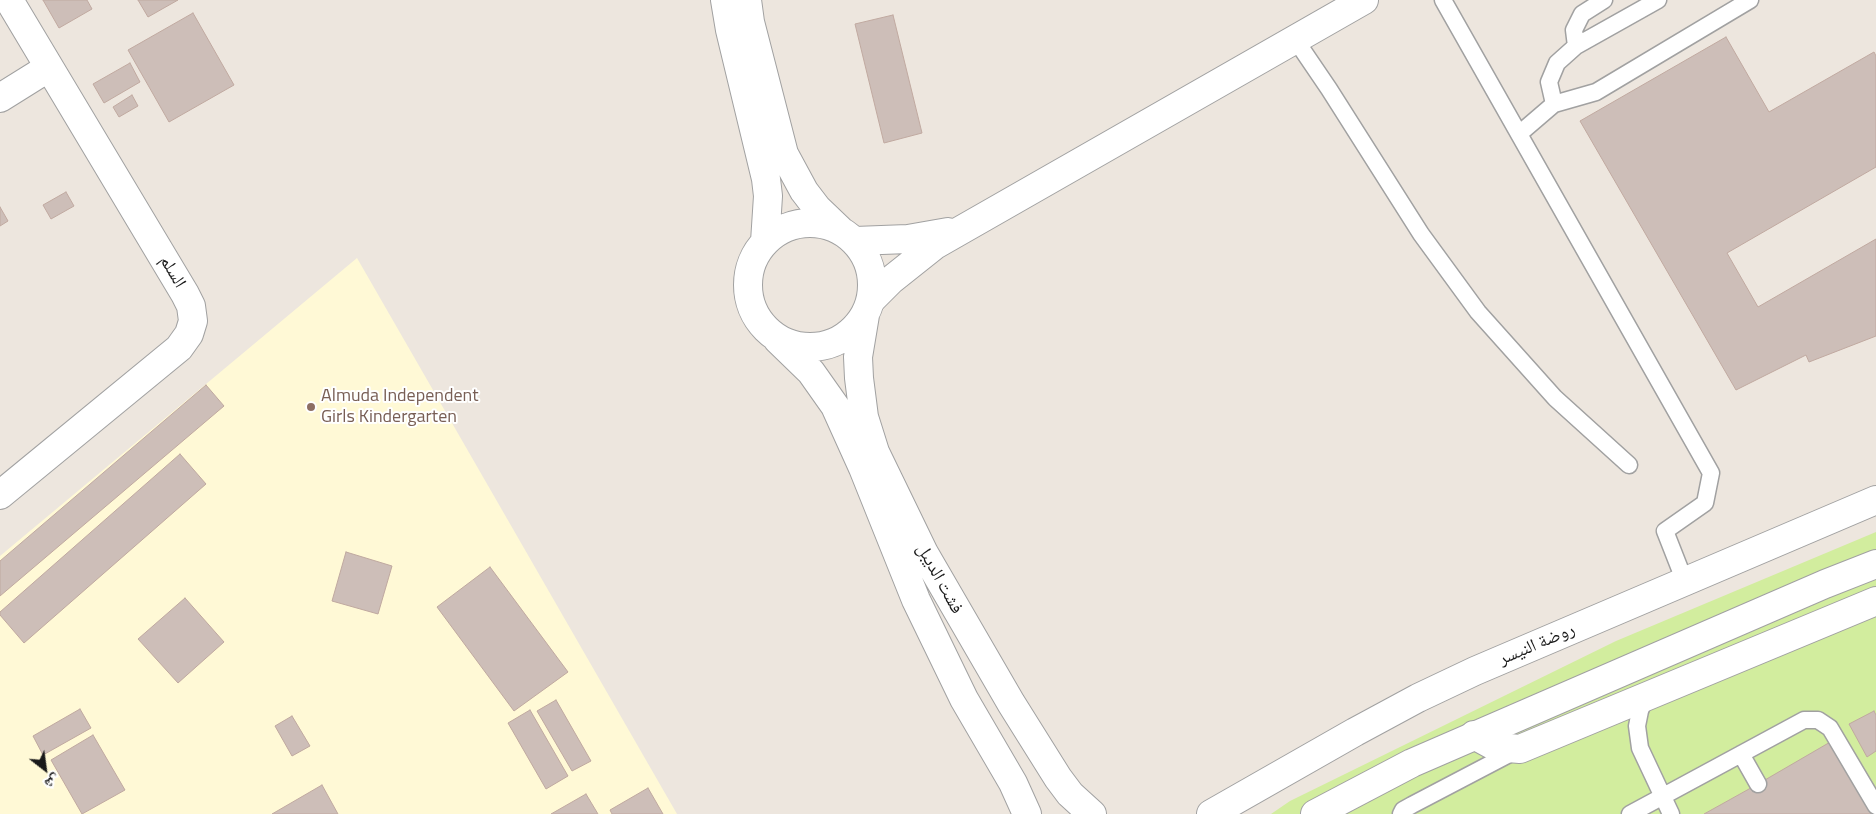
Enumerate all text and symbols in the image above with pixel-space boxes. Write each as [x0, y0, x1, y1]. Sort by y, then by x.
street label: السلم [154, 252, 190, 292]
place label: Almuda Independent Girls Kindergarten [321, 386, 478, 428]
marker: Almuda Independent Girls Kindergarten [305, 401, 317, 413]
street label: فشت الديبل [911, 540, 967, 618]
street label: روضة النيسر [1496, 619, 1578, 671]
north arrow [20, 744, 70, 794]
text: ش [41, 770, 64, 795]

